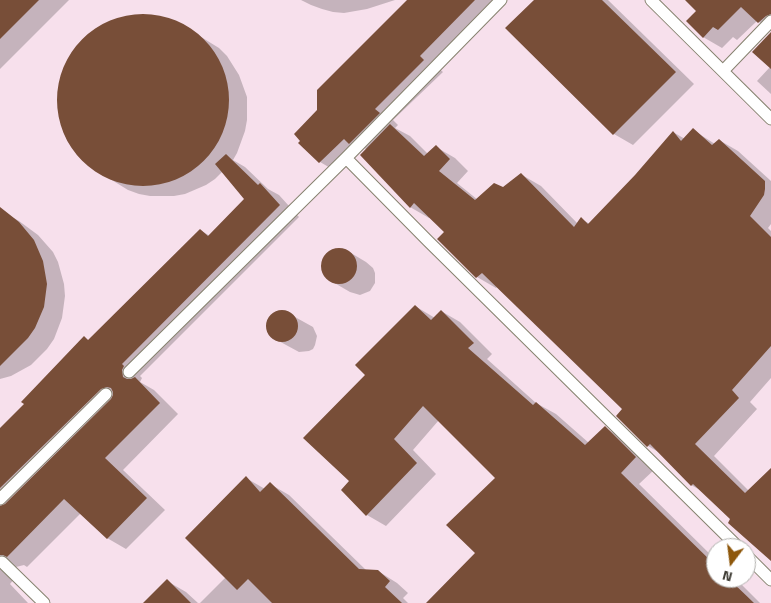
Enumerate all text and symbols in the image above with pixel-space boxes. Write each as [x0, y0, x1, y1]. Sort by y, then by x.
north arrow [706, 538, 756, 588]
text: N [720, 566, 735, 588]

